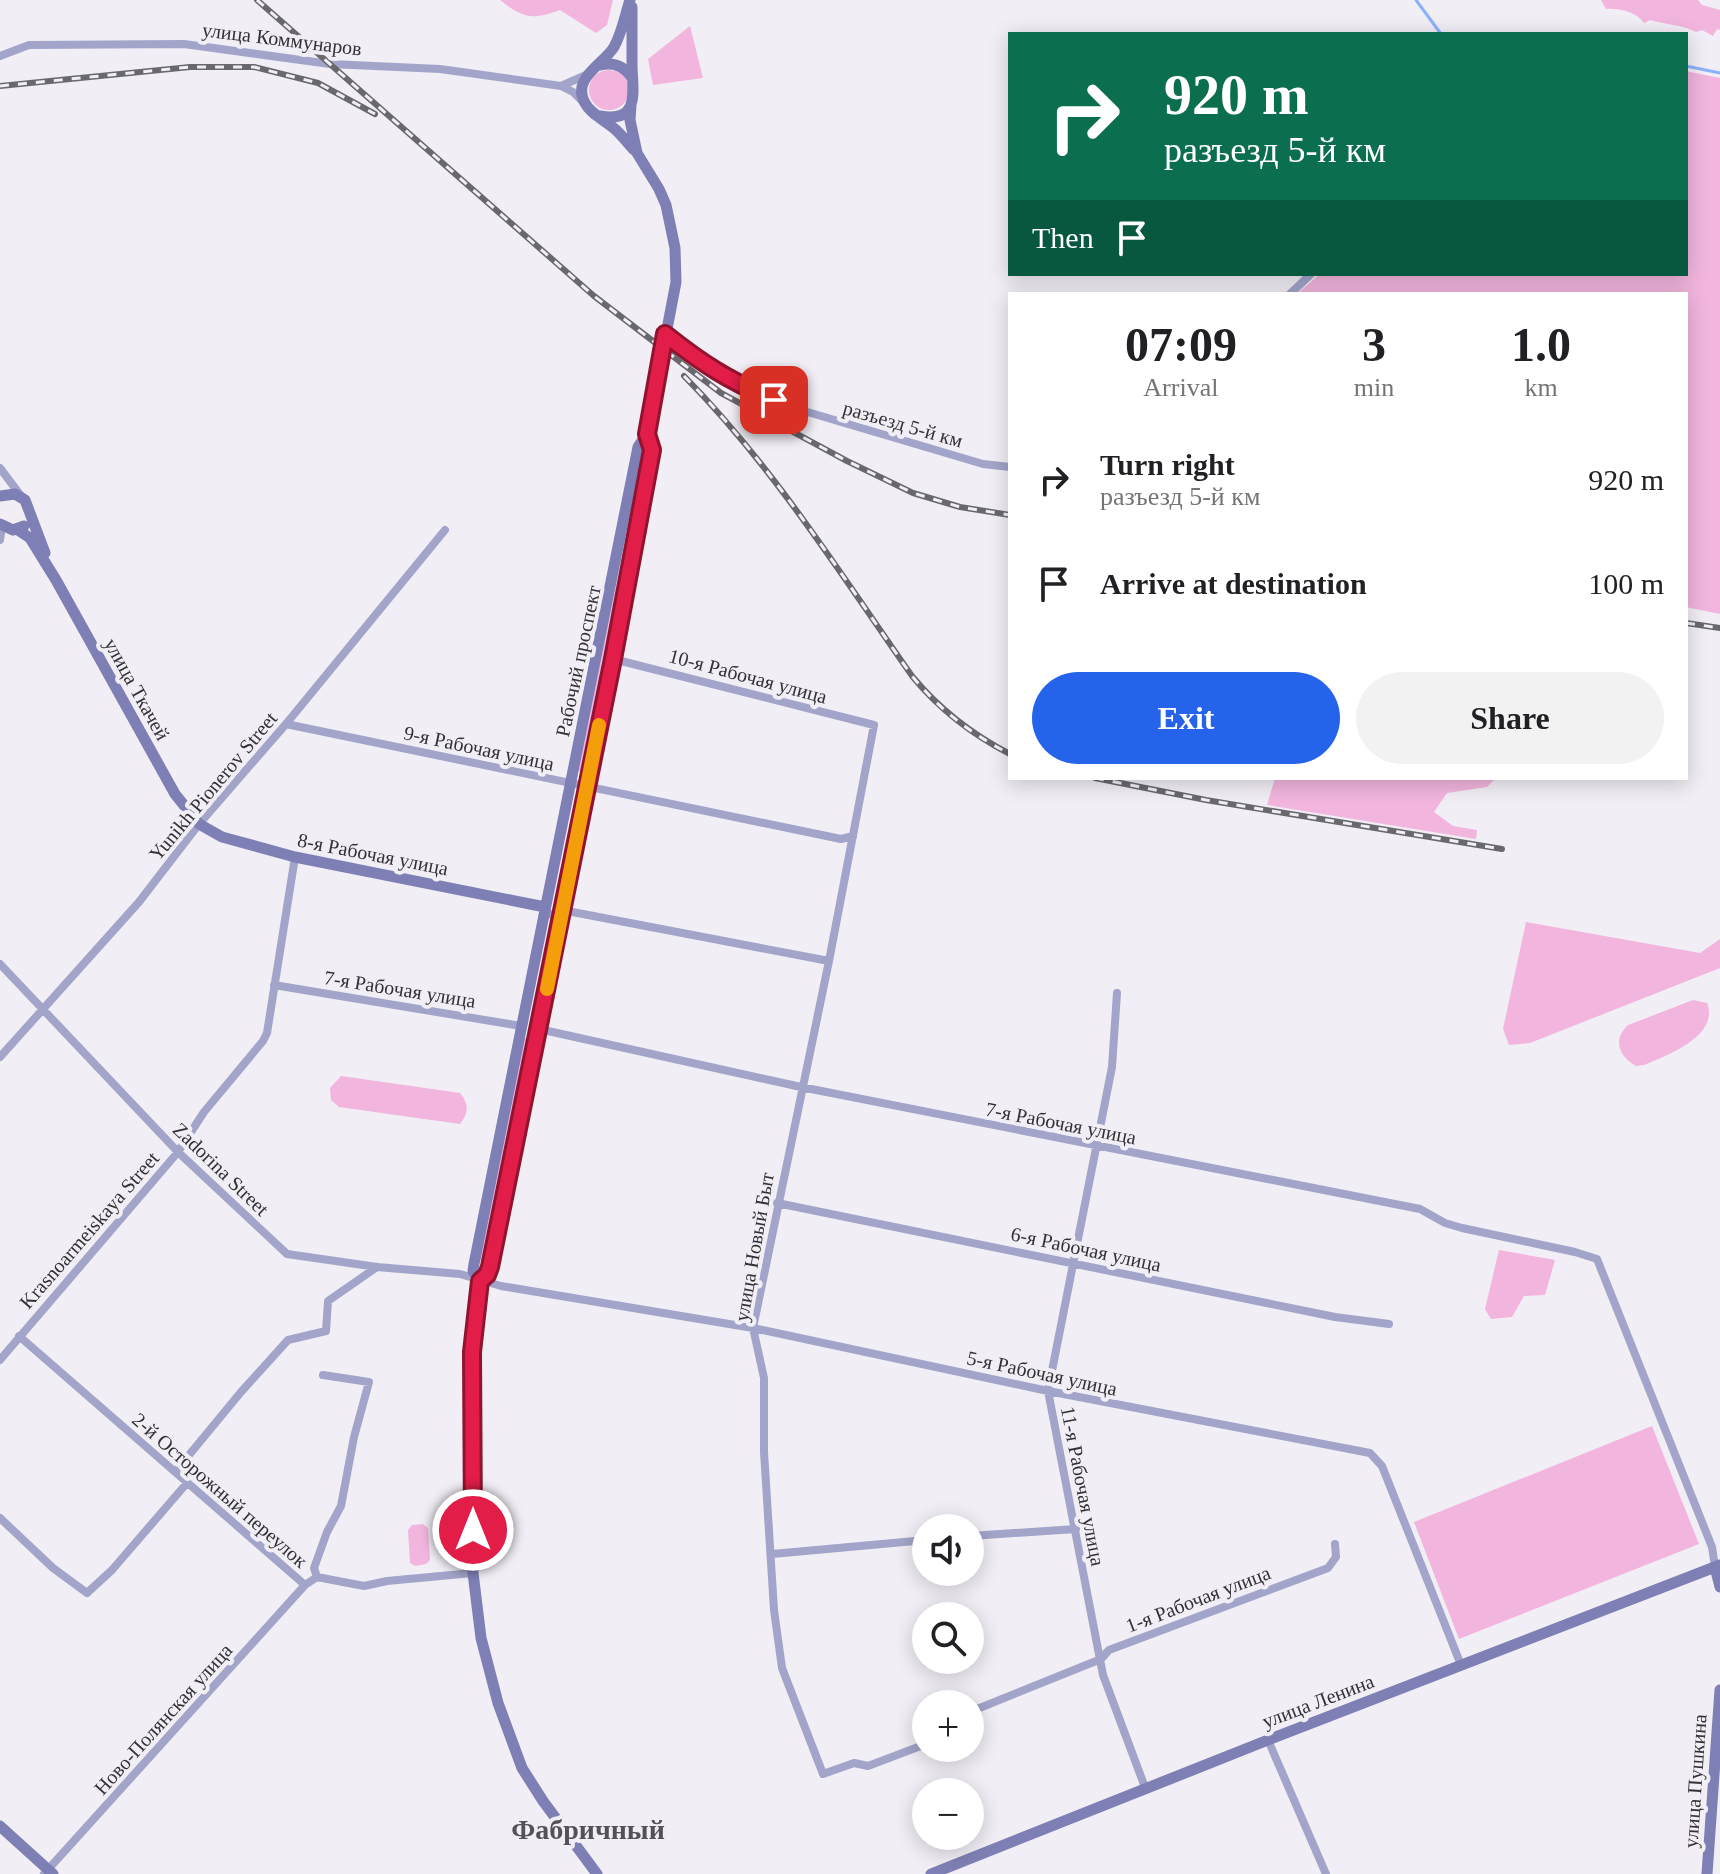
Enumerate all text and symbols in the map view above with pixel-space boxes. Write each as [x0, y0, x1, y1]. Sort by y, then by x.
street label: улица Коммунаров [201, 18, 363, 61]
icon: right [1032, 64, 1136, 168]
text: 920 m [1164, 64, 1309, 126]
text: разъезд 5-й км [1164, 130, 1386, 170]
icon: arrive [1110, 216, 1154, 260]
text: Then [1032, 221, 1094, 254]
text: 07:09 [1125, 318, 1237, 371]
text: 3 [1362, 318, 1386, 371]
text: 1.0 [1511, 318, 1571, 371]
pin [740, 366, 808, 434]
text: Arrival [1143, 373, 1218, 402]
text: min [1354, 373, 1394, 402]
text: km [1524, 373, 1558, 402]
icon: arrive [752, 378, 796, 422]
street label: разъезд 5-й км [840, 396, 966, 453]
text: Turn right [1100, 448, 1235, 481]
icon: right [1032, 458, 1076, 502]
text: 920 m [1588, 463, 1664, 496]
text: разъезд 5-й км [1100, 482, 1260, 511]
icon: arrive [1032, 562, 1076, 606]
text: Arrive at destination [1100, 567, 1367, 600]
text: 100 m [1588, 567, 1664, 600]
street label: Рабочий проспект [551, 583, 606, 739]
street label: улица Ткачей [99, 634, 174, 745]
street label: 10-я Рабочая улица [666, 644, 830, 709]
button: Exit [1032, 672, 1340, 764]
button: Share [1356, 672, 1664, 764]
street label: Yunikh Pionerov Street [145, 707, 282, 865]
street label: 9-я Рабочая улица [402, 721, 556, 776]
street label: 8-я Рабочая улица [296, 829, 450, 880]
street label: 7-я Рабочая улица [323, 966, 477, 1013]
street label: 7-я Рабочая улица [984, 1098, 1138, 1149]
street label: Zadorina Street [169, 1118, 273, 1220]
street label: Krasnoarmeiskaya Street [15, 1147, 164, 1314]
street label: улица Новый Быт [730, 1170, 779, 1323]
street label: 6-я Рабочая улица [1009, 1222, 1163, 1277]
street label: 5-я Рабочая улица [965, 1346, 1119, 1401]
street label: 11-я Рабочая улица [1056, 1404, 1109, 1568]
street label: 2-й Осторожный переулок [128, 1408, 312, 1573]
position arrow [431, 1488, 515, 1572]
map controls [912, 1514, 984, 1850]
button: sound [912, 1514, 984, 1586]
street label: 1-я Рабочая улица [1123, 1561, 1274, 1638]
button: search [912, 1602, 984, 1674]
street label: Ново-Полянская улица [90, 1639, 237, 1800]
street label: улица Ленина [1259, 1670, 1377, 1733]
button: + [912, 1690, 984, 1762]
street label: улица Пушкина [1679, 1713, 1712, 1849]
button: − [912, 1778, 984, 1850]
district label: Фабричный [511, 1814, 665, 1845]

